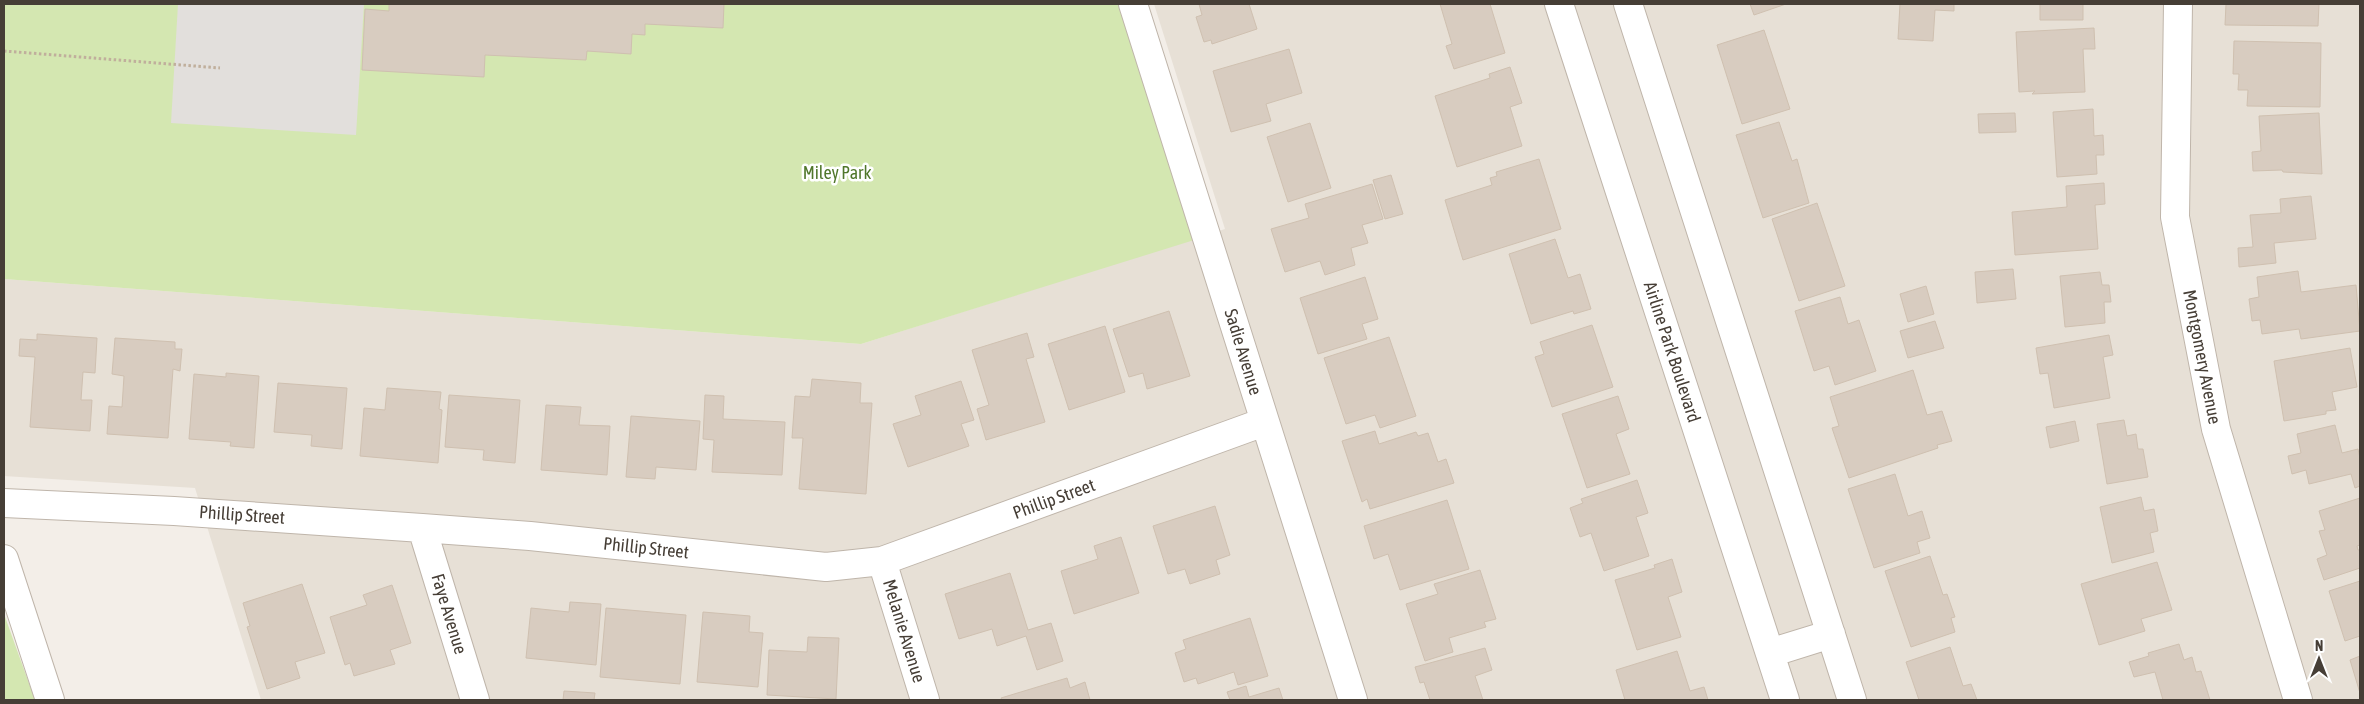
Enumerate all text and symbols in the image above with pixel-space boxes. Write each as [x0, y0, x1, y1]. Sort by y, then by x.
park label: Miley Park [803, 162, 871, 183]
street label: Airline Park Boulevard [1640, 279, 1705, 425]
street label: Montgomery Avenue [2179, 288, 2226, 426]
street label: Sadie Avenue [1220, 306, 1267, 398]
street label: Phillip Street [1010, 474, 1098, 523]
street label: Phillip Street [198, 501, 286, 528]
street label: Phillip Street [602, 533, 690, 562]
street label: Faye Avenue [427, 571, 472, 657]
street label: Melanie Avenue [879, 577, 930, 685]
north arrow [2294, 634, 2344, 684]
text: N [2315, 638, 2323, 654]

